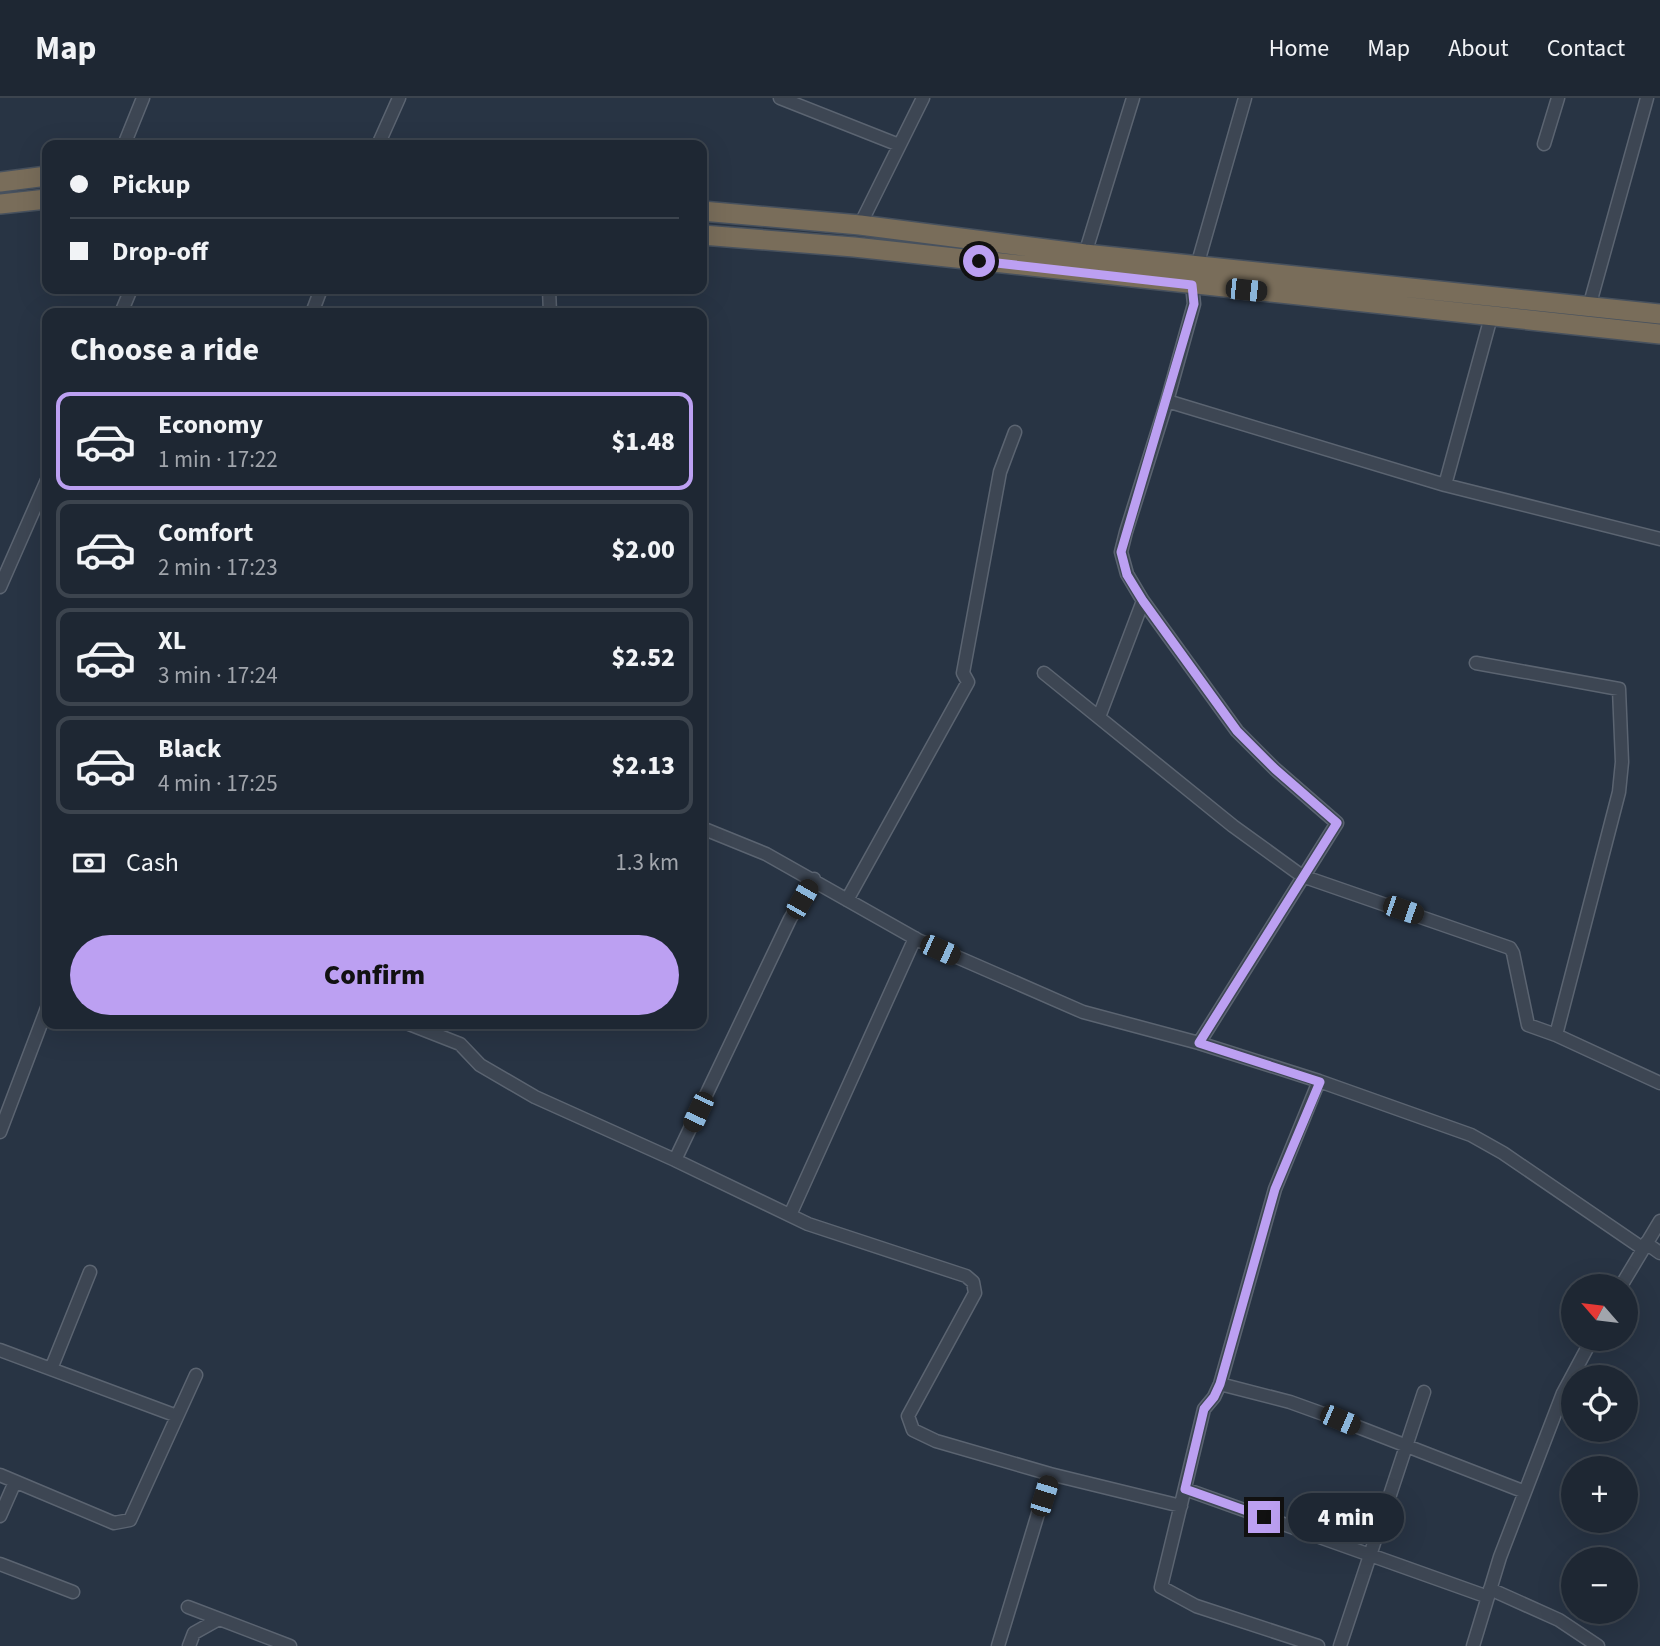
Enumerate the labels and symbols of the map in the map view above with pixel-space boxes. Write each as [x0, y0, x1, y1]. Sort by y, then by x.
route start [963, 245, 995, 277]
car [1225, 277, 1268, 303]
car [783, 876, 822, 922]
car [1380, 893, 1427, 927]
car [917, 932, 964, 968]
car [680, 1089, 717, 1135]
north arrow [1561, 1274, 1638, 1351]
car [1317, 1402, 1364, 1438]
car [1028, 1473, 1061, 1519]
callout: 4 min [1288, 1492, 1404, 1542]
route end [1248, 1501, 1280, 1533]

